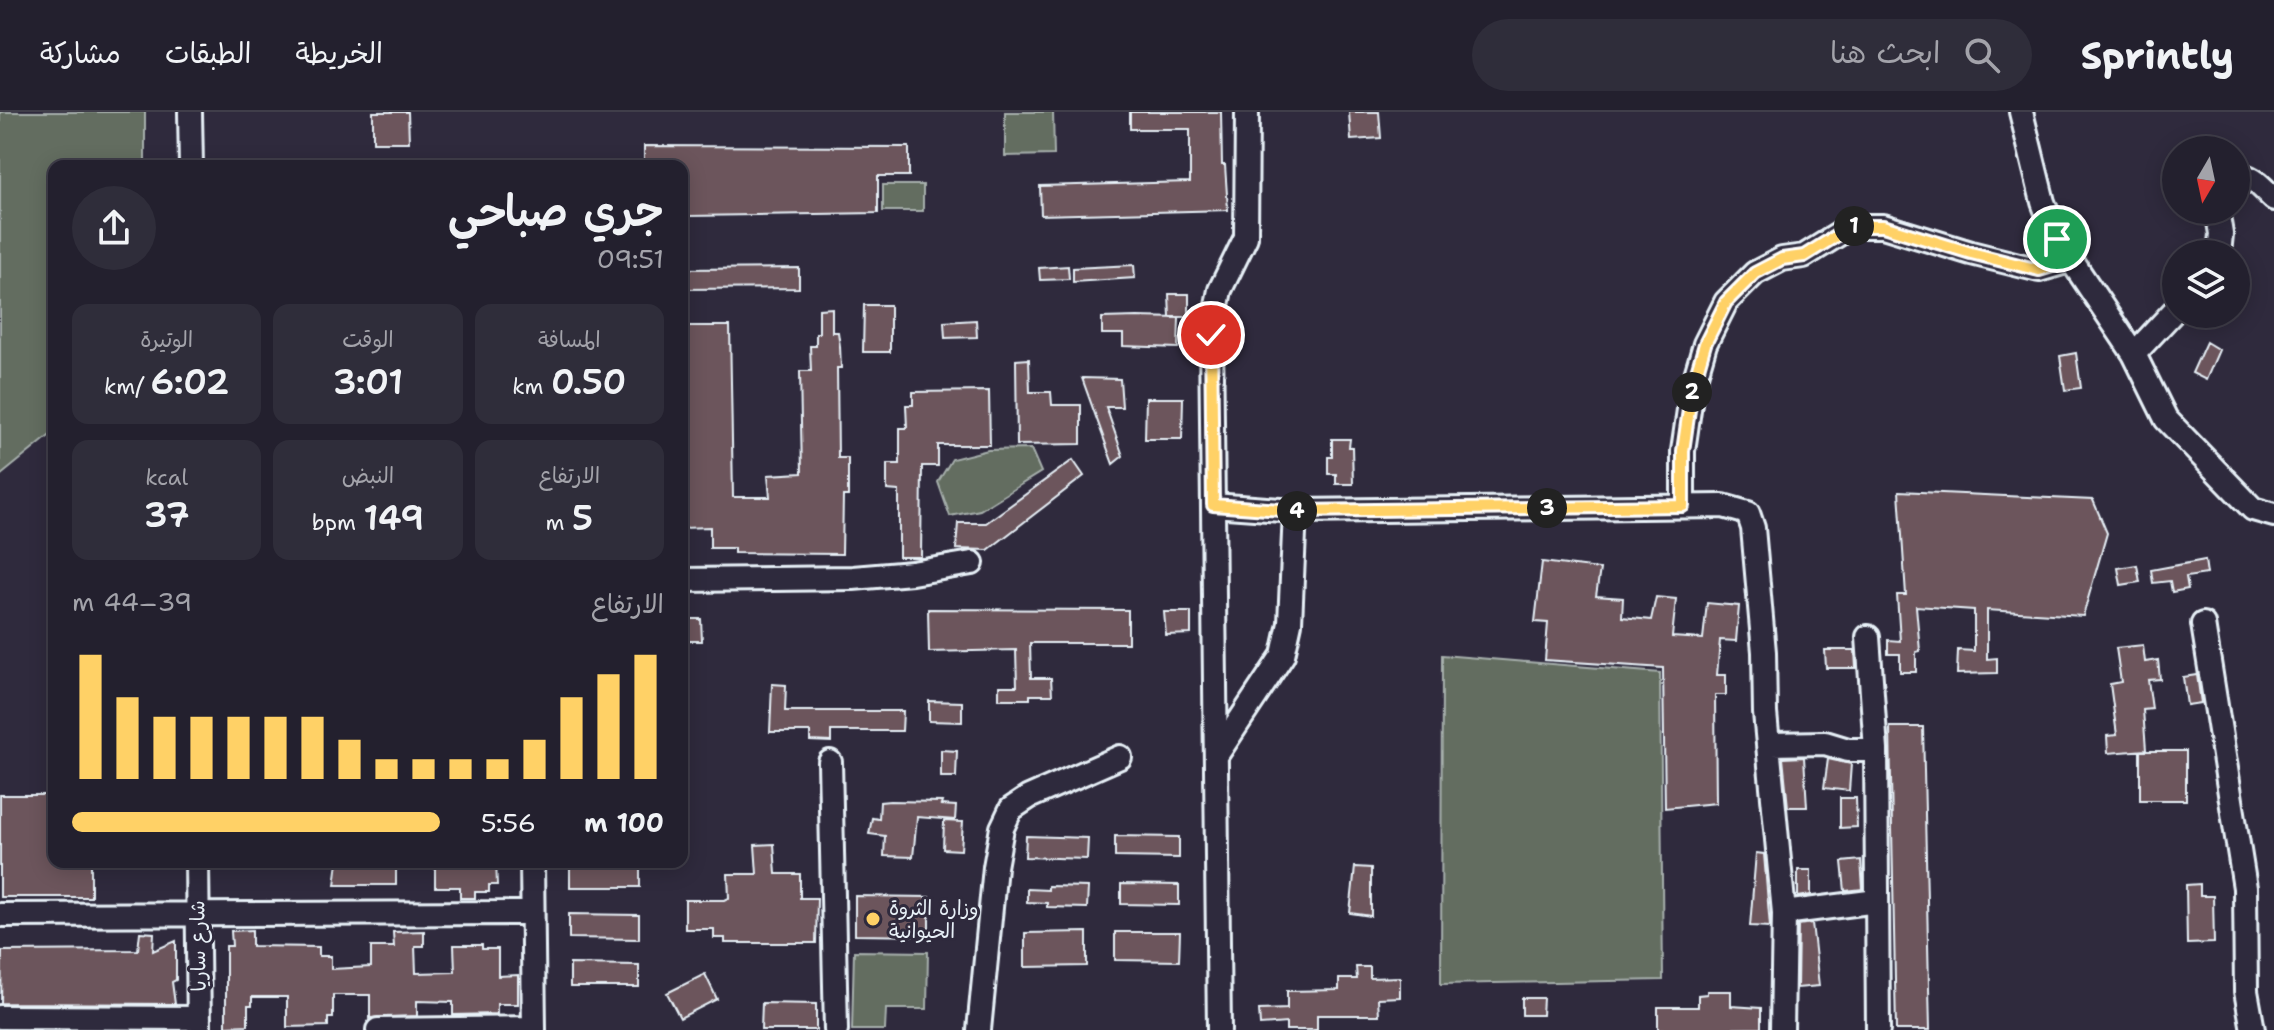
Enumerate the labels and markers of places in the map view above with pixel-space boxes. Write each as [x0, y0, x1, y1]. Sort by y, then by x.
pin [2023, 205, 2091, 273]
pin: 1 [1834, 206, 1874, 246]
pin [1177, 301, 1245, 369]
pin: 2 [1672, 372, 1712, 412]
pin: 3 [1527, 488, 1567, 528]
pin: 4 [1277, 491, 1317, 531]
place label: وزارة الثروة الحيوانية [889, 895, 979, 944]
marker: وزارة الثروة الحيوانية [864, 910, 882, 928]

